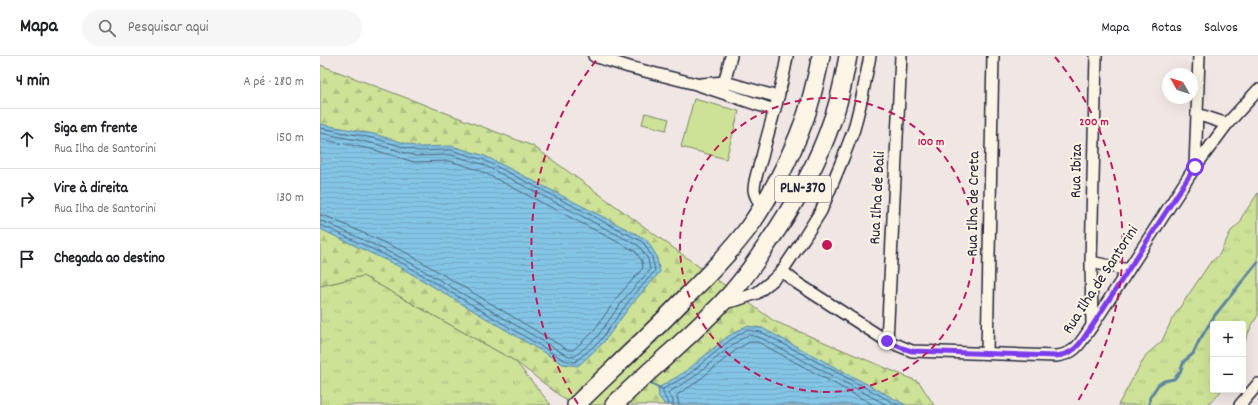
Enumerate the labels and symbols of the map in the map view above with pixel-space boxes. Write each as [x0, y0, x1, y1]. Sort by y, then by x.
north arrow [1162, 68, 1198, 104]
text: 200 m [1079, 114, 1109, 131]
text: 100 m [918, 134, 944, 151]
street label: Rua Ibiza [1065, 143, 1089, 198]
street label: Rua Ilha de Bali [864, 151, 892, 245]
street label: Rua Ilha de Creta [962, 151, 986, 257]
route start [1186, 158, 1204, 176]
road number: PLN-370 [775, 176, 831, 202]
street label: Rua Ilha de Santorini [1057, 221, 1145, 339]
centre of rings [820, 238, 834, 252]
route end [878, 332, 896, 350]

